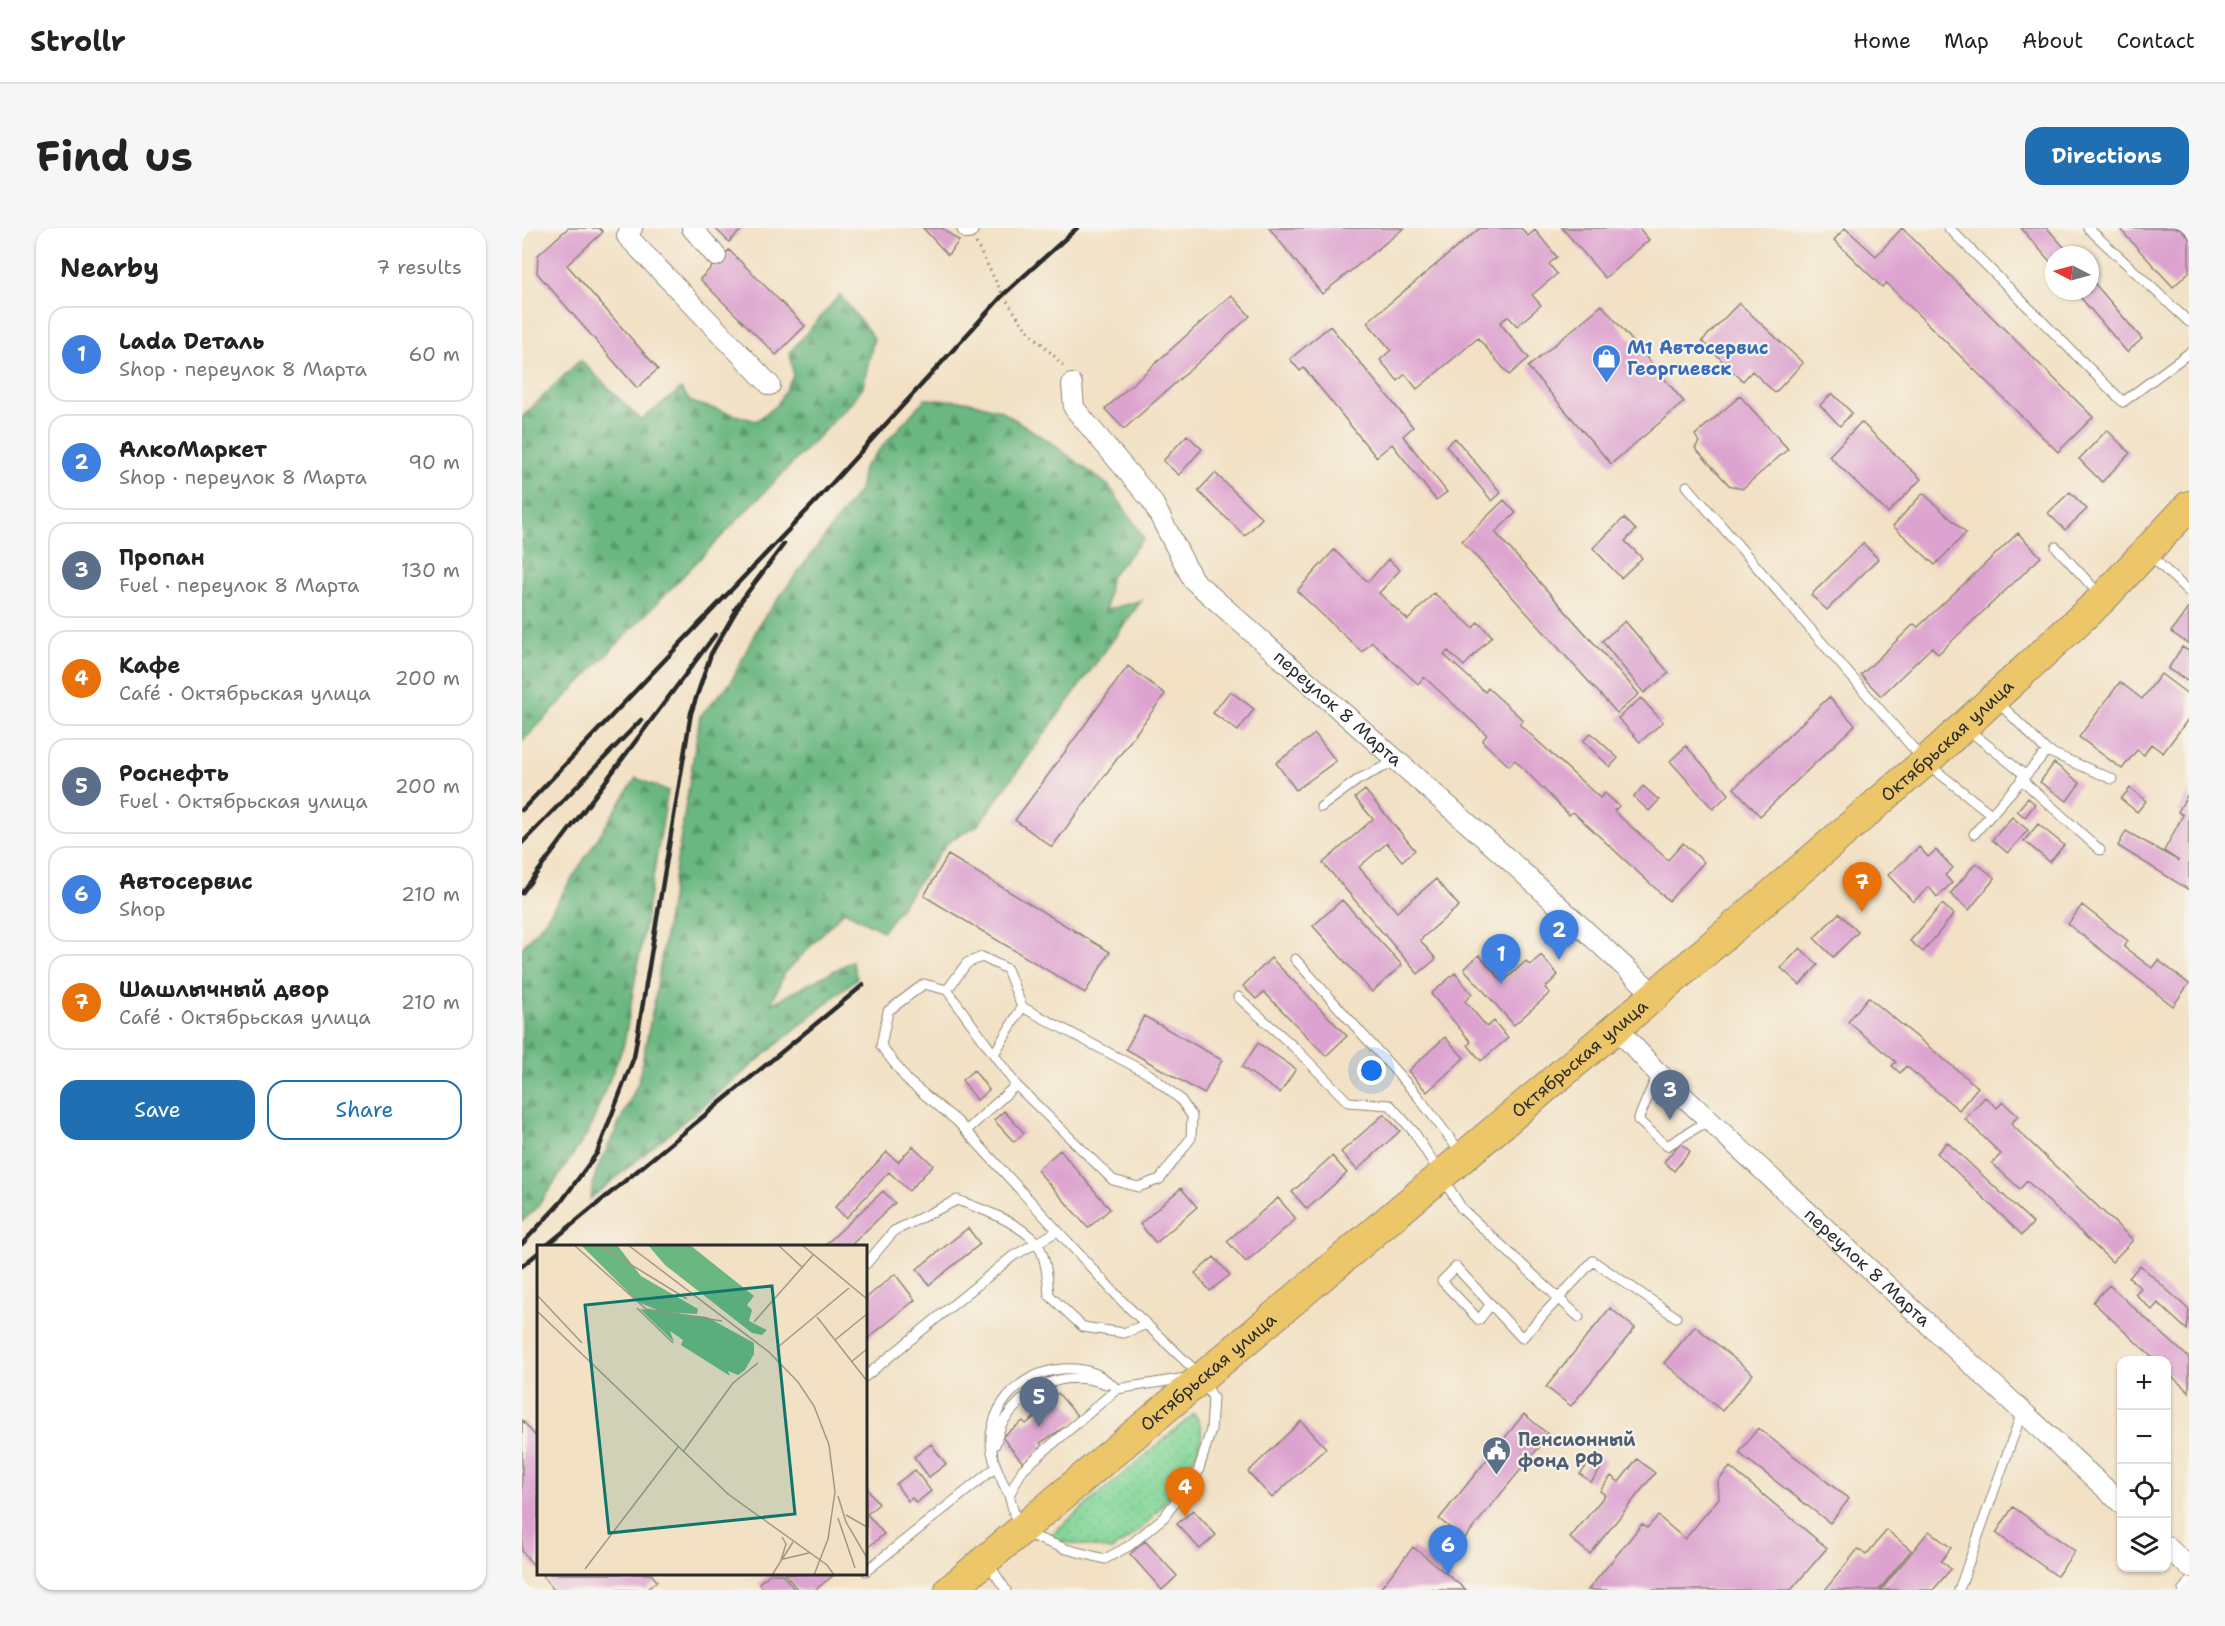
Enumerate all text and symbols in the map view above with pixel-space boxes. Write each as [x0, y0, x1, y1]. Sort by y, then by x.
text: Strollr [30, 22, 126, 60]
text: Home [1853, 27, 1911, 55]
text: Map [1944, 27, 1989, 55]
text: About [2022, 27, 2083, 55]
text: Contact [2116, 27, 2195, 55]
button: Directions [2025, 127, 2189, 185]
text: Find us [36, 128, 193, 184]
north arrow [2045, 246, 2099, 300]
text: Nearby [60, 250, 159, 285]
text: 7 results [376, 254, 462, 280]
text: Lada Dеталь [119, 327, 264, 356]
place label: М1 Автосервис Георгиевск [1627, 336, 1769, 381]
text: 1 [77, 341, 86, 367]
text: 60 m [408, 341, 460, 367]
shop icon: М1 Автосервис Георгиевск [1590, 342, 1622, 384]
text: Shop · переулок 8 Марта [119, 356, 367, 382]
text: АлкоМаркет [119, 435, 267, 464]
text: 2 [75, 449, 89, 475]
text: 90 m [408, 449, 460, 475]
text: Shop · переулок 8 Марта [119, 464, 367, 490]
text: Пропан [119, 543, 205, 572]
text: 3 [75, 557, 89, 583]
text: 130 m [401, 557, 460, 583]
text: Fuel · переулок 8 Марта [119, 572, 359, 598]
street label: переулок 8 Марта [1269, 645, 1407, 772]
text: Кафе [119, 651, 181, 680]
text: 4 [75, 665, 89, 691]
text: 200 m [395, 665, 460, 691]
street label: Октябрьская улица [1876, 674, 2019, 807]
text: Café · Октябрьская улица [119, 680, 371, 706]
text: Роснефть [119, 759, 229, 788]
text: 5 [75, 773, 88, 799]
text: 200 m [395, 773, 460, 799]
text: Fuel · Октябрьская улица [119, 788, 368, 814]
pin: 7 [1842, 862, 1882, 912]
text: Автосервис [119, 867, 253, 896]
text: 6 [75, 881, 89, 907]
text: 210 m [401, 881, 460, 907]
text: Shop [119, 896, 166, 922]
pin: 2 [1540, 910, 1578, 960]
pin: 1 [1482, 934, 1520, 984]
text: Шашлычный двор [119, 975, 329, 1004]
text: 7 [75, 989, 89, 1015]
text: 210 m [401, 989, 460, 1015]
street label: Октябрьская улица [1506, 994, 1653, 1123]
text: Café · Октябрьская улица [119, 1004, 371, 1030]
your location [1357, 1056, 1386, 1085]
pin: 3 [1650, 1070, 1690, 1120]
button: Save [60, 1080, 255, 1140]
button: Share [267, 1080, 462, 1140]
street label: переулок 8 Марта [1799, 1203, 1936, 1332]
inset map [537, 1245, 867, 1575]
street label: Октябрьская улица [1135, 1308, 1282, 1436]
map controls [2117, 1356, 2171, 1572]
button: + [2117, 1356, 2171, 1410]
pin: 5 [1020, 1378, 1058, 1427]
button: − [2117, 1410, 2171, 1464]
place label: Пенсионный фонд РФ [1518, 1428, 1636, 1473]
public building icon: Пенсионный фонд РФ [1481, 1434, 1513, 1476]
button: locate [2117, 1464, 2171, 1518]
pin: 4 [1166, 1468, 1204, 1517]
button: layers [2117, 1518, 2171, 1572]
pin: 6 [1428, 1526, 1468, 1575]

